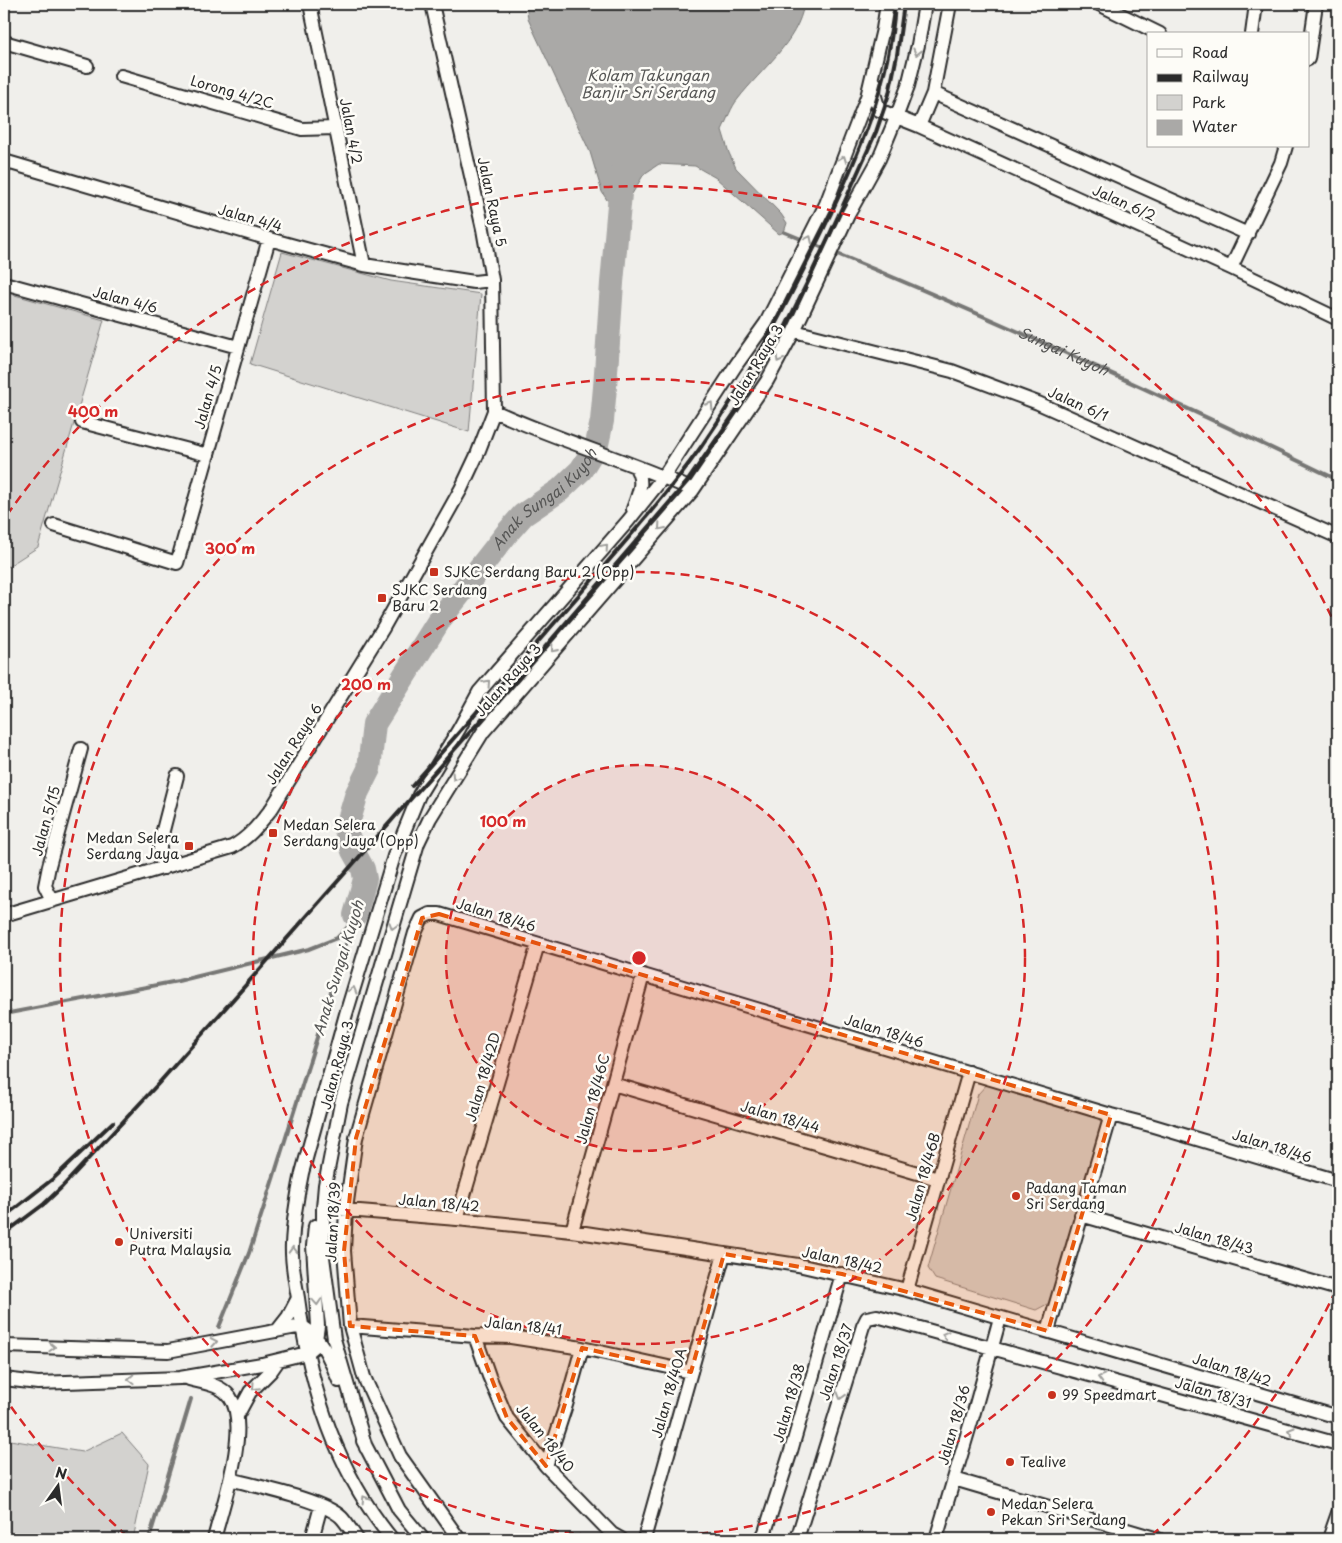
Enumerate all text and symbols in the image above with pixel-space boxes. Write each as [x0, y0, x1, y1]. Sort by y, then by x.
legend [1147, 32, 1310, 148]
text: Road [1192, 40, 1228, 63]
one-way arrow [912, 47, 922, 55]
water label: Kolam Takungan Banjir Sri Serdang [581, 63, 716, 103]
text: Railway [1192, 64, 1249, 87]
street label: Lorong 4/2C [188, 70, 276, 113]
text: Park [1192, 90, 1226, 113]
street label: Jalan 4/2 [335, 96, 368, 166]
text: Water [1192, 114, 1237, 137]
street label: Jalan Raya 5 [473, 155, 512, 249]
one-way arrow [837, 155, 847, 164]
street label: Jalan 6/2 [1089, 179, 1159, 226]
street label: Jalan 4/4 [216, 198, 285, 237]
one-way arrow [802, 235, 813, 244]
street label: Jalan 4/6 [90, 281, 160, 318]
street label: Jalan Raya 3 [723, 320, 788, 409]
water label: Sungai Kuyoh [1015, 320, 1114, 381]
one-way arrow [775, 354, 785, 363]
street label: Jalan 4/5 [188, 362, 227, 432]
street label: Jalan 6/1 [1045, 381, 1112, 426]
text: 400 m [68, 399, 118, 422]
one-way arrow [704, 401, 714, 410]
water label: Anak Sungai Kuyoh [485, 443, 602, 554]
one-way arrow [658, 521, 667, 530]
text: 300 m [205, 536, 255, 559]
one-way arrow [600, 544, 609, 553]
place label: SJKC Serdang Baru 2 (Opp) [444, 561, 635, 582]
marker: SJKC Serdang Baru 2 (Opp) [428, 566, 440, 578]
place label: SJKC Serdang Baru 2 [392, 579, 487, 616]
marker: SJKC Serdang Baru 2 [376, 592, 388, 604]
street label: Jalan Raya 3 [470, 638, 546, 721]
one-way arrow [551, 644, 560, 653]
text: 200 m [341, 672, 391, 695]
one-way arrow [481, 679, 490, 688]
street label: Jalan Raya 6 [260, 699, 327, 788]
one-way arrow [452, 772, 461, 781]
street label: Jalan 5/15 [26, 783, 65, 858]
text: 100 m [480, 809, 526, 832]
place label: Medan Selera Serdang Jaya (Opp) [283, 814, 419, 851]
place label: Medan Selera Serdang Jaya [86, 827, 179, 864]
marker: Medan Selera Serdang Jaya (Opp) [267, 827, 279, 839]
marker: Medan Selera Serdang Jaya [183, 840, 195, 852]
street label: Jalan 18/46 [454, 892, 539, 937]
water label: Anak Sungai Kuyoh [306, 896, 369, 1038]
one-way arrow [388, 922, 398, 930]
centre of rings [630, 949, 648, 967]
one-way arrow [347, 986, 357, 994]
street label: Jalan 18/46 [842, 1008, 927, 1053]
street label: Jalan Raya 3 [315, 1018, 358, 1112]
street label: Jalan 18/42D [460, 1030, 505, 1124]
street label: Jalan 18/46C [570, 1051, 615, 1146]
street label: Jalan 18/44 [738, 1095, 822, 1138]
street label: Jalan 18/46 [1230, 1123, 1315, 1168]
street label: Jalan 18/46B [900, 1130, 945, 1224]
place label: Padang Taman Sri Serdang [1026, 1177, 1127, 1214]
street label: Jalan 18/39 [320, 1181, 345, 1263]
street label: Jalan 18/42 [398, 1188, 481, 1217]
marker: Padang Taman Sri Serdang [1010, 1190, 1022, 1202]
street label: Jalan 18/43 [1172, 1216, 1256, 1259]
place label: Universiti Putra Malaysia [129, 1223, 232, 1260]
marker: Universiti Putra Malaysia [113, 1236, 125, 1248]
street label: Jalan 18/42 [800, 1241, 884, 1278]
one-way arrow [288, 1245, 298, 1253]
one-way arrow [312, 1298, 323, 1306]
street label: Jalan 18/41 [483, 1311, 563, 1340]
street label: Jalan 18/37 [813, 1320, 858, 1403]
one-way arrow [941, 1330, 950, 1340]
one-way arrow [210, 1338, 219, 1348]
one-way arrow [49, 1342, 57, 1353]
street label: Jalan 18/40A [646, 1345, 692, 1440]
street label: Jalan 18/42 [1190, 1348, 1274, 1392]
street label: Jalan 18/38 [767, 1361, 810, 1445]
street label: Jalan 18/31 [1173, 1372, 1254, 1413]
one-way arrow [1098, 1373, 1106, 1383]
one-way arrow [127, 1374, 135, 1385]
one-way arrow [252, 1381, 261, 1390]
street label: Jalan 18/36 [932, 1382, 975, 1467]
place label: 99 Speedmart [1062, 1384, 1157, 1405]
marker: 99 Speedmart [1046, 1389, 1058, 1401]
one-way arrow [837, 1391, 847, 1399]
street label: Jalan 18/40 [511, 1399, 580, 1476]
one-way arrow [1288, 1426, 1296, 1436]
place label: Tealive [1020, 1451, 1066, 1472]
marker: Tealive [1004, 1456, 1016, 1468]
north arrow [32, 1460, 82, 1510]
text: N [53, 1461, 69, 1484]
place label: Medan Selera Pekan Sri Serdang [1001, 1493, 1126, 1530]
one-way arrow [361, 1495, 371, 1504]
marker: Medan Selera Pekan Sri Serdang [985, 1506, 997, 1518]

